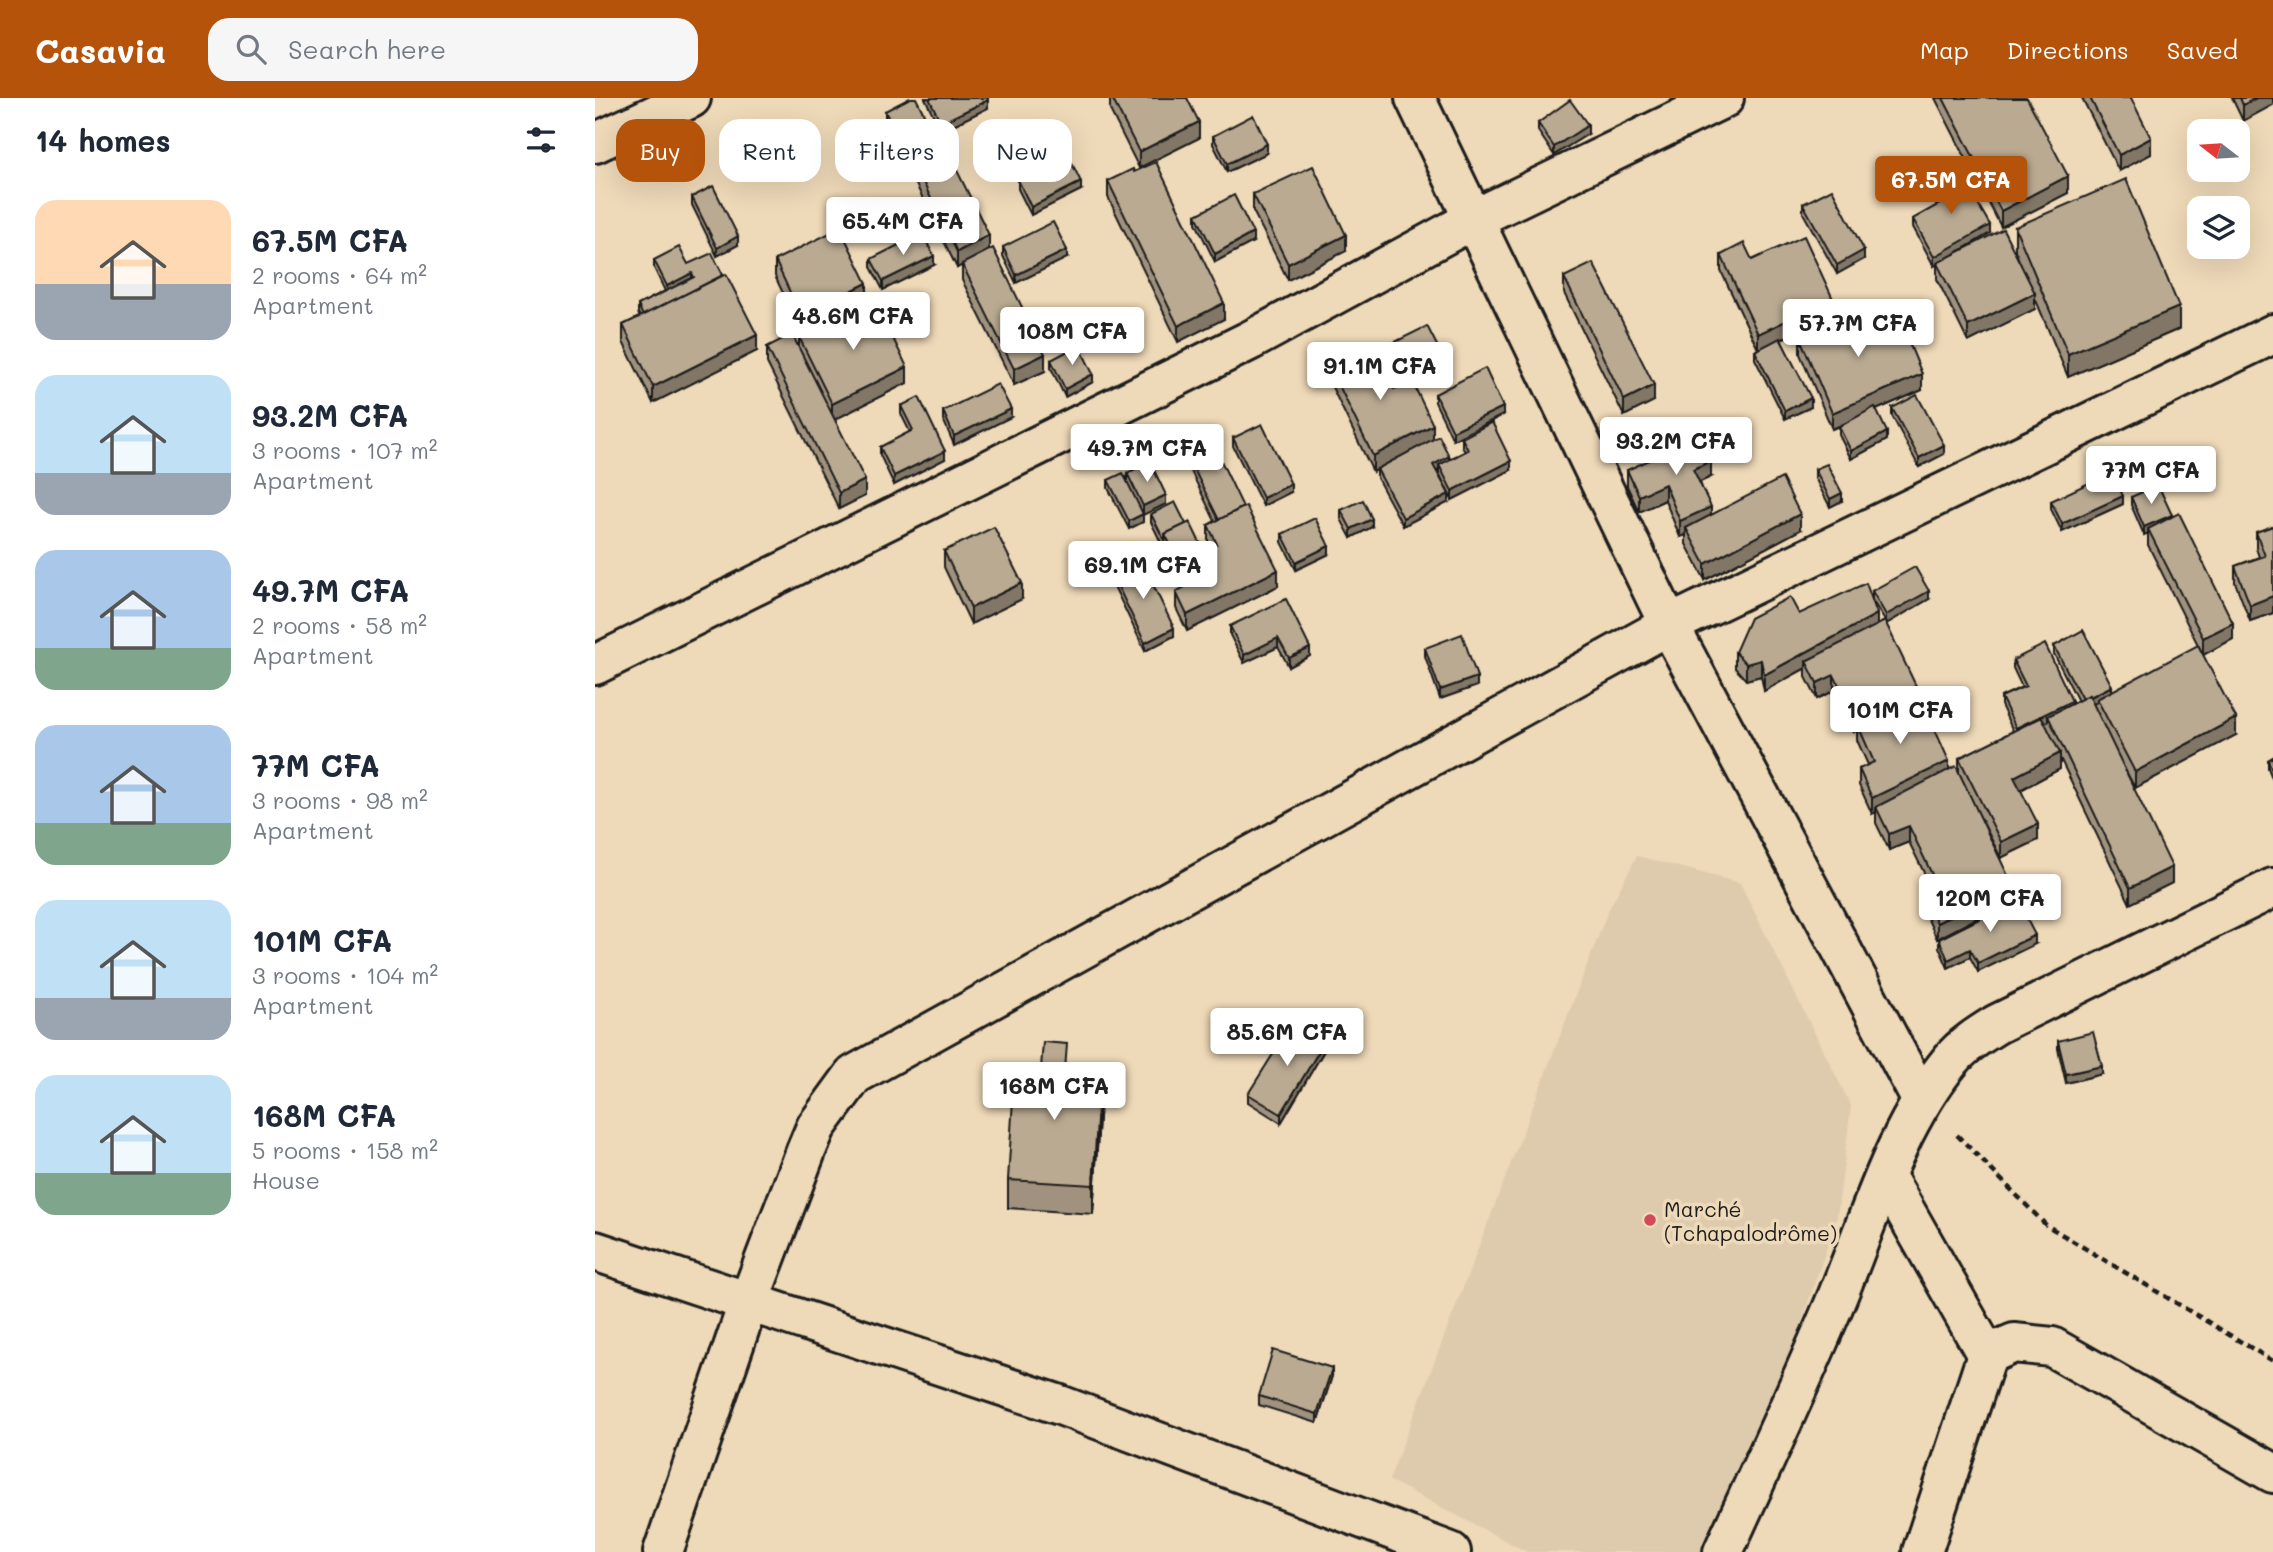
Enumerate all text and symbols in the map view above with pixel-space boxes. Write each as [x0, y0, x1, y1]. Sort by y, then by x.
search box [208, 18, 698, 81]
text: Casavia [35, 28, 166, 71]
icon: search [232, 30, 270, 68]
text: Search here [288, 32, 446, 66]
text: Map [1920, 34, 1969, 65]
text: Directions [2007, 34, 2129, 65]
text: Saved [2167, 34, 2238, 65]
chip: Buy [616, 119, 705, 182]
chip: Rent [719, 119, 821, 182]
chip: Filters [835, 119, 959, 182]
chip: New [973, 119, 1072, 182]
north arrow [2187, 119, 2251, 182]
map controls [2187, 119, 2250, 259]
text: 14 homes [35, 120, 171, 160]
icon: filters [522, 121, 560, 159]
pin: 67.5M CFA [1871, 156, 2031, 216]
text: 67.5M CFA [1891, 164, 2011, 194]
button: layers [2187, 196, 2250, 259]
pin: 65.4M CFA [823, 198, 983, 257]
text: 65.4M CFA [842, 205, 964, 235]
text: 67.5M CFA [252, 220, 408, 260]
icon: home [91, 228, 175, 312]
text: 2 rooms · 64 m² [252, 260, 427, 290]
text: Apartment [252, 290, 374, 320]
pin: 48.6M CFA [773, 292, 933, 352]
text: 48.6M CFA [792, 300, 914, 330]
pin: 57.7M CFA [1778, 300, 1938, 359]
text: 57.7M CFA [1799, 307, 1917, 337]
pin: 108M CFA [1000, 308, 1144, 367]
text: 108M CFA [1016, 315, 1128, 345]
pin: 91.1M CFA [1300, 342, 1460, 402]
text: 91.1M CFA [1323, 350, 1437, 380]
text: 93.2M CFA [252, 395, 409, 435]
icon: home [91, 403, 175, 487]
pin: 93.2M CFA [1596, 418, 1756, 477]
pin: 49.7M CFA [1067, 424, 1227, 484]
text: 93.2M CFA [1616, 425, 1736, 455]
text: 49.7M CFA [1087, 432, 1207, 462]
text: 3 rooms · 107 m² [252, 435, 438, 465]
pin: 77M CFA [2086, 446, 2216, 506]
text: 77M CFA [2102, 454, 2200, 484]
text: Apartment [252, 465, 374, 495]
pin: 69.1M CFA [1063, 542, 1223, 601]
text: 69.1M CFA [1084, 549, 1202, 579]
text: 49.7M CFA [252, 570, 409, 610]
icon: home [91, 578, 175, 662]
text: 2 rooms · 58 m² [252, 610, 427, 640]
text: Apartment [252, 640, 374, 670]
pin: 101M CFA [1828, 686, 1972, 746]
text: 101M CFA [1846, 694, 1954, 724]
text: 77M CFA [252, 745, 380, 785]
icon: home [91, 753, 175, 837]
text: 3 rooms · 98 m² [252, 785, 428, 815]
text: Apartment [252, 815, 374, 845]
pin: 120M CFA [1918, 874, 2062, 934]
text: 120M CFA [1935, 882, 2045, 912]
text: 101M CFA [252, 920, 392, 960]
icon: home [91, 928, 175, 1012]
text: 3 rooms · 104 m² [252, 960, 438, 990]
text: Apartment [252, 990, 374, 1020]
pin: 85.6M CFA [1207, 1009, 1367, 1068]
text: 85.6M CFA [1226, 1016, 1348, 1046]
pin: 168M CFA [982, 1062, 1126, 1122]
text: 168M CFA [999, 1070, 1109, 1100]
text: 168M CFA [252, 1095, 397, 1135]
icon: home [91, 1103, 175, 1187]
text: 5 rooms · 158 m² [252, 1135, 438, 1165]
text: House [252, 1165, 320, 1195]
place label: Marché (Tchapalodrôme) [1664, 1195, 1837, 1246]
marker: Marché (Tchapalodrôme) [1642, 1212, 1658, 1228]

